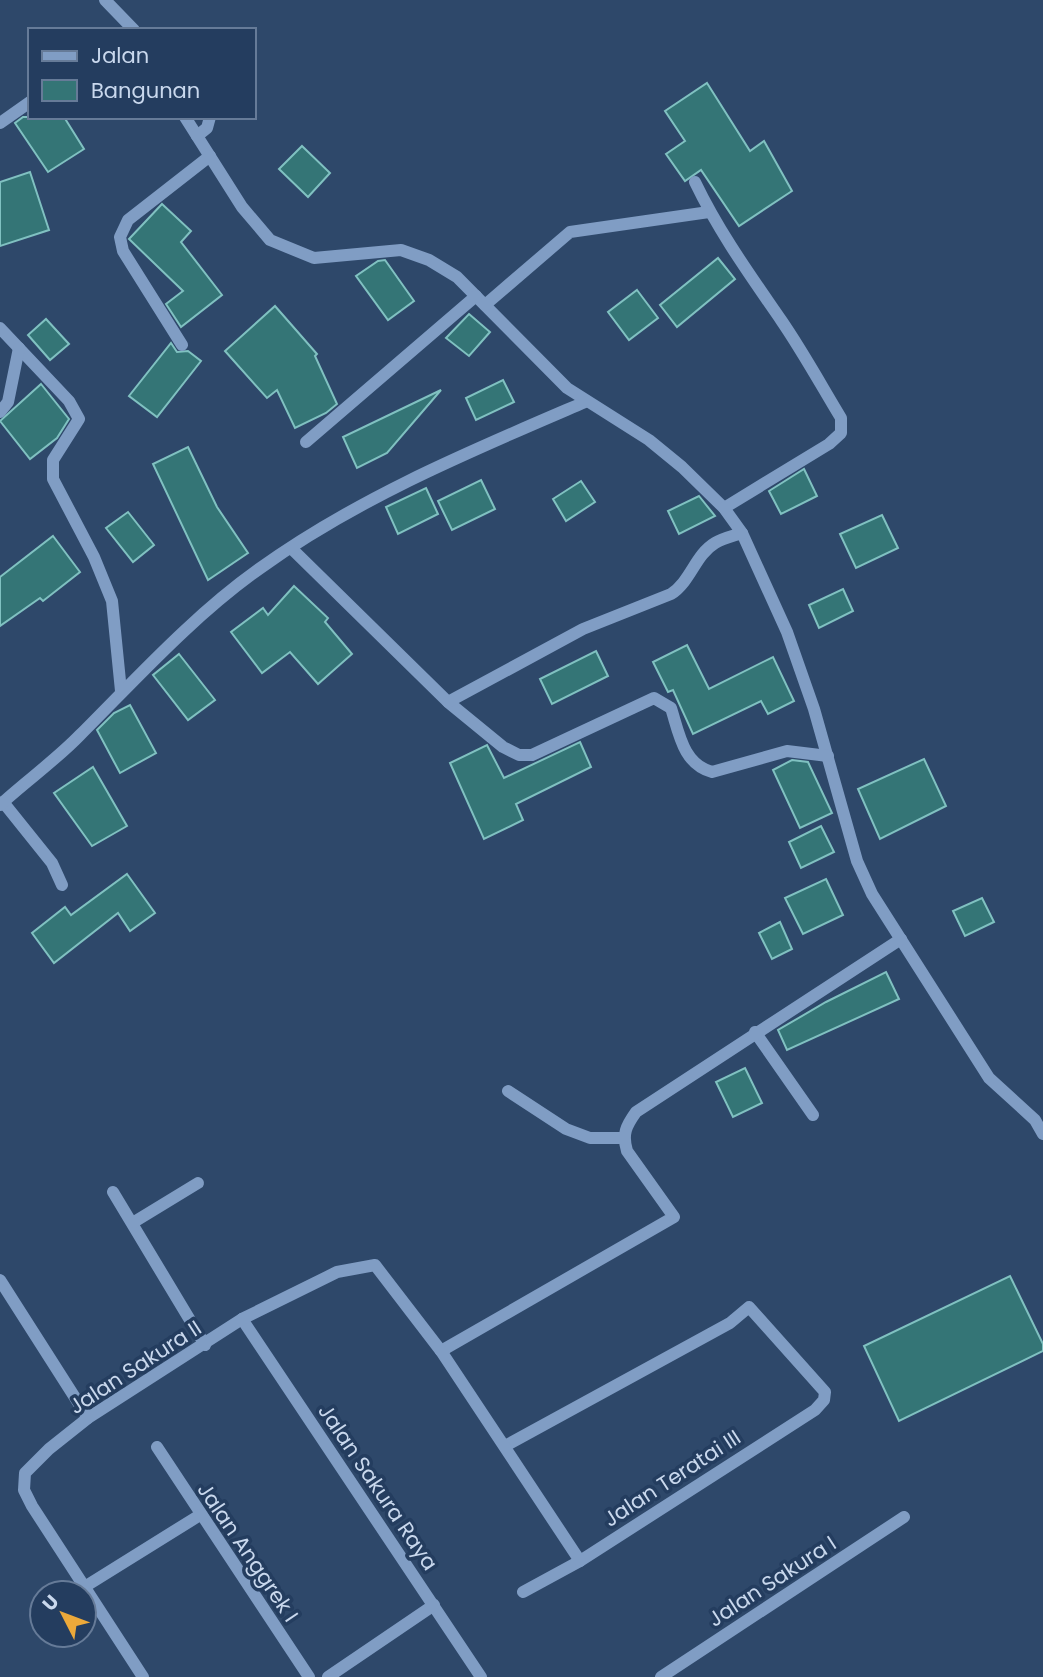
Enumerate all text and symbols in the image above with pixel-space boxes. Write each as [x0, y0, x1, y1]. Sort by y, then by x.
legend [28, 28, 256, 119]
text: Jalan [91, 41, 149, 70]
text: Bangunan [91, 76, 200, 105]
street label: Jalan Sakura II [63, 1313, 207, 1421]
street label: Jalan Sakura Raya [311, 1398, 445, 1576]
street label: Jalan Teratai III [598, 1423, 746, 1533]
street label: Jalan Anggrek I [191, 1477, 305, 1627]
street label: Jalan Sakura I [702, 1529, 842, 1633]
north arrow [28, 1579, 98, 1649]
text: U [36, 1589, 65, 1617]

